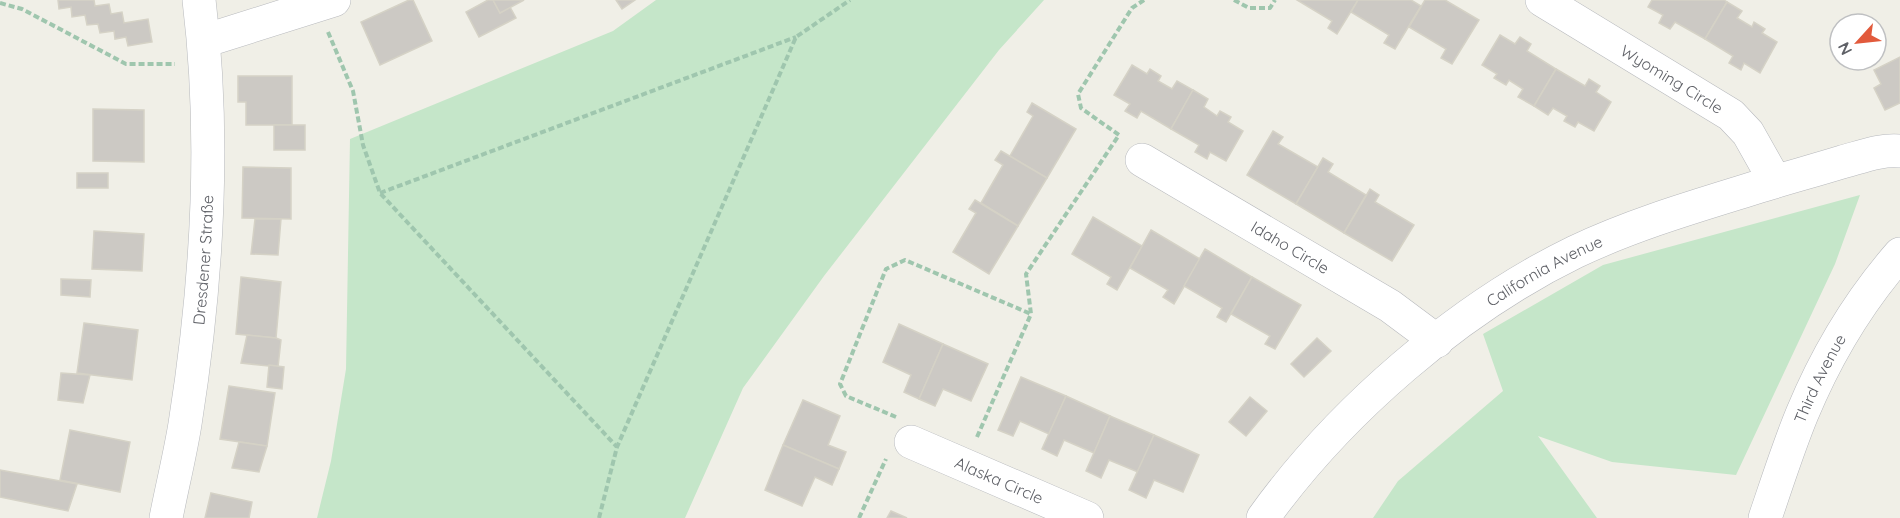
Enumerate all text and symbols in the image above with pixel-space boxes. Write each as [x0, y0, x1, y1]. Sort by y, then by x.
north arrow [1828, 12, 1888, 72]
text: N [1833, 39, 1856, 59]
street label: Wyoming Circle [1617, 40, 1727, 118]
street label: Dresdener Straße [188, 195, 217, 326]
street label: Idaho Circle [1248, 217, 1333, 278]
street label: California Avenue [1482, 231, 1606, 311]
street label: Third Avenue [1789, 330, 1850, 426]
street label: Alaska Circle [952, 452, 1046, 508]

